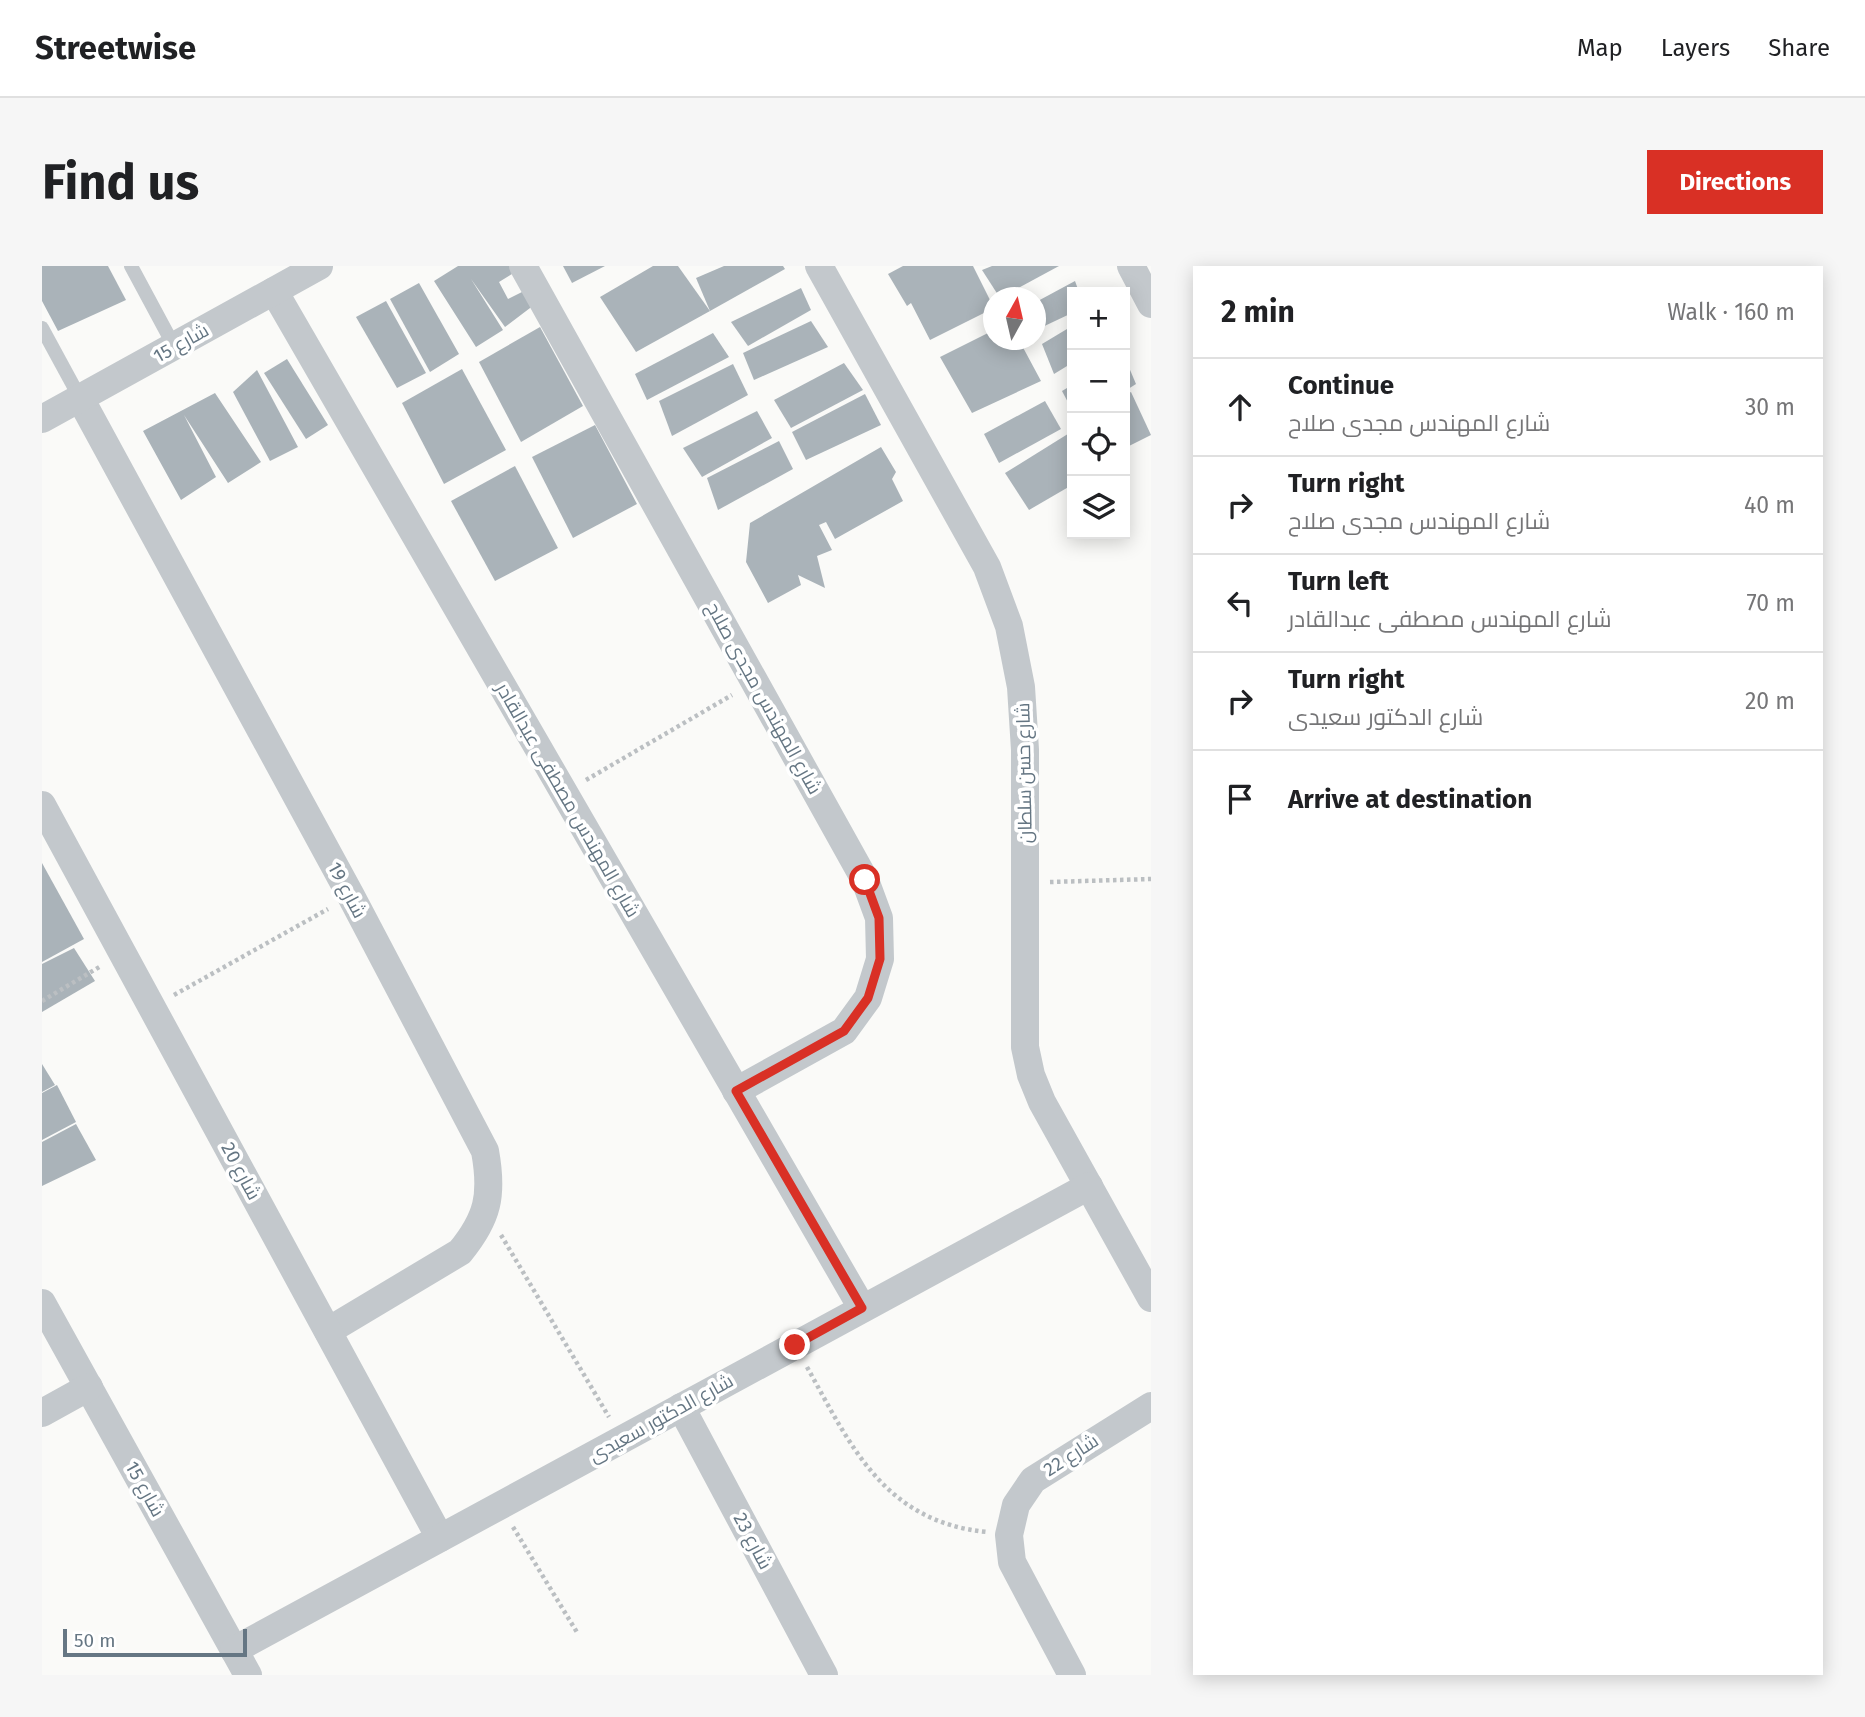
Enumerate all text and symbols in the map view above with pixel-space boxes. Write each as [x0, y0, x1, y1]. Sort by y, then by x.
text: Streetwise [35, 28, 196, 68]
text: Map [1577, 34, 1623, 62]
text: Layers [1661, 34, 1730, 62]
text: Share [1768, 34, 1830, 62]
button: Directions [1647, 150, 1823, 214]
text: Find us [42, 153, 199, 212]
north arrow [983, 287, 1046, 350]
map controls [1067, 287, 1130, 539]
button: + [1067, 287, 1130, 350]
text: 2 min [1221, 294, 1295, 330]
text: Walk · 160 m [1667, 298, 1795, 326]
street label: شارع 15 [149, 318, 214, 369]
button: − [1067, 350, 1130, 413]
text: Continue [1288, 370, 1394, 401]
icon: ahead [1221, 388, 1259, 426]
text: 30 m [1745, 393, 1795, 421]
text: شارع المهندس مجدى صلاح [1288, 409, 1550, 437]
button: locate [1067, 413, 1130, 476]
text: Turn right [1288, 468, 1405, 499]
button: layers [1067, 476, 1130, 539]
icon: right [1221, 486, 1259, 524]
text: 40 m [1744, 491, 1795, 519]
text: شارع المهندس مجدى صلاح [1288, 507, 1550, 535]
text: Turn left [1288, 566, 1389, 597]
icon: left [1221, 584, 1259, 622]
text: 70 m [1746, 589, 1795, 617]
street label: شارع المهندس مجدى صلاح [700, 598, 827, 799]
text: شارع المهندس مصطفى عبدالقادر [1288, 605, 1611, 633]
text: Turn right [1288, 664, 1405, 695]
street label: شارع المهندس مصطفى عبدالقادر [489, 678, 645, 922]
icon: right [1221, 682, 1259, 720]
text: 20 m [1745, 687, 1795, 715]
street label: شارع حسن سلطان [1011, 702, 1039, 844]
text: شارع الدكتور سعيدى [1288, 703, 1483, 731]
icon: arrive [1221, 780, 1259, 818]
text: Arrive at destination [1288, 784, 1532, 815]
street label: شارع 19 [321, 858, 371, 923]
route start [849, 864, 880, 895]
street label: شارع 20 [215, 1138, 266, 1205]
route end [779, 1329, 810, 1360]
street label: شارع الدكتور سعيدى [585, 1369, 738, 1469]
street label: شارع 22 [1039, 1429, 1104, 1483]
street label: شارع 15 [119, 1457, 170, 1522]
street label: شارع 23 [727, 1509, 777, 1574]
scale bar [63, 1626, 247, 1658]
text: 50 m [74, 1629, 115, 1652]

